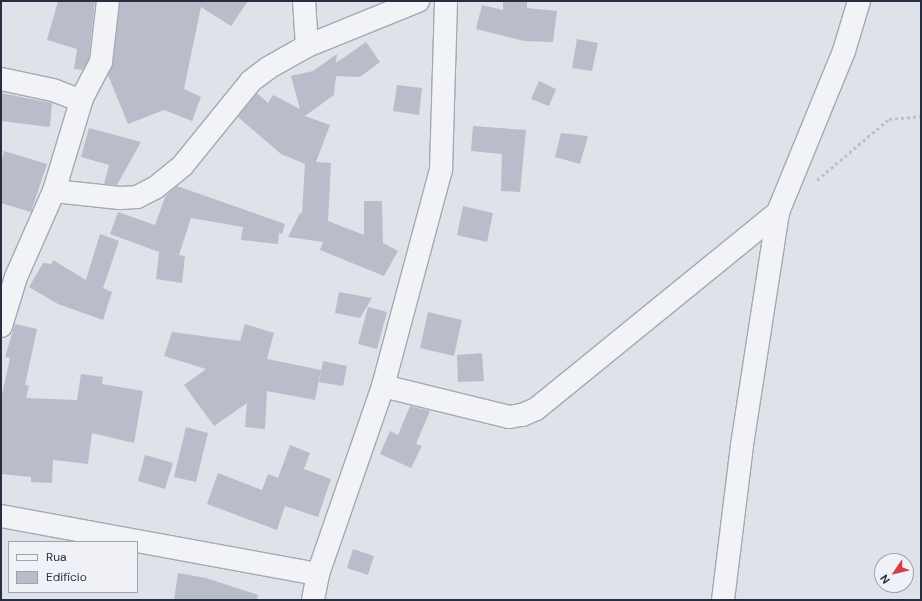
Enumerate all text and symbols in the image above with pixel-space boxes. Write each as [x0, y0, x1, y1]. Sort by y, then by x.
legend [8, 541, 138, 593]
text: Rua [46, 549, 67, 565]
north arrow [874, 553, 914, 593]
text: Edifício [46, 569, 87, 585]
text: N [877, 572, 893, 587]

